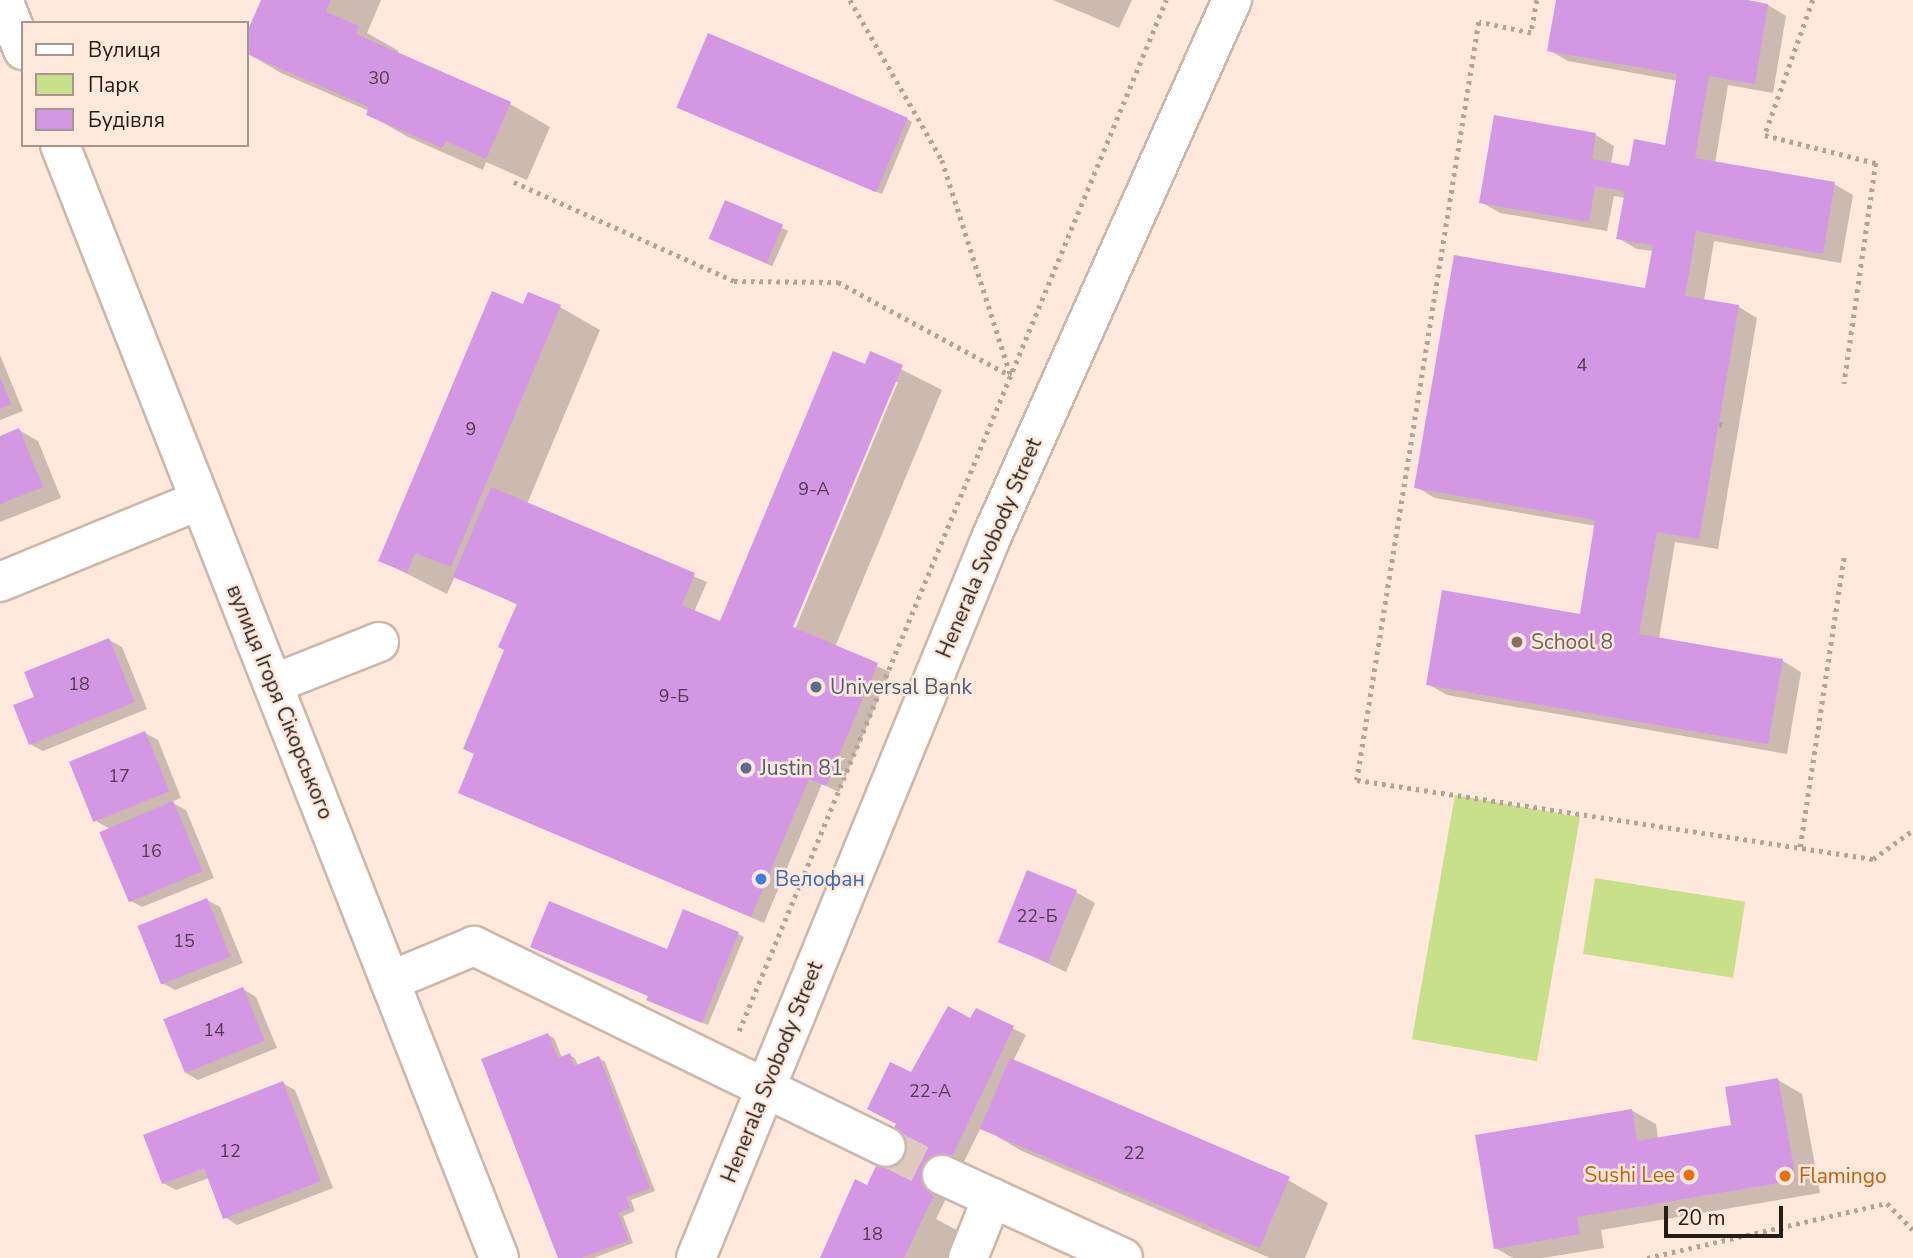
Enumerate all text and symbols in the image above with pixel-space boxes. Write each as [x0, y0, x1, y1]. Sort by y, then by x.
legend [21, 21, 248, 147]
text: Вулиця [88, 36, 161, 64]
house number: 30 [368, 67, 390, 89]
text: Парк [88, 71, 139, 99]
text: Будівля [88, 106, 165, 134]
house number: 4 [1577, 354, 1587, 376]
house number: 9 [466, 418, 476, 440]
street label: Henerala Svobody Street [931, 434, 1047, 662]
house number: 9-А [798, 478, 830, 500]
street label: вулиця Ігоря Сікорського [221, 581, 339, 823]
place label: School 8 [1531, 629, 1613, 655]
marker: School 8 [1509, 634, 1525, 650]
house number: 18 [68, 673, 90, 695]
place label: Universal Bank [830, 674, 972, 700]
marker: Universal Bank [808, 679, 824, 695]
house number: 9-Б [659, 685, 689, 707]
place label: Justin 81 [760, 755, 843, 781]
marker: Justin 81 [738, 760, 754, 776]
house number: 17 [108, 765, 130, 787]
house number: 16 [140, 840, 162, 862]
place label: Велофан [775, 866, 865, 892]
marker: Велофан [753, 871, 769, 887]
house number: 22-Б [1016, 905, 1058, 927]
house number: 15 [173, 930, 195, 952]
street label: Henerala Svobody Street [716, 958, 828, 1186]
house number: 14 [203, 1019, 225, 1041]
house number: 22-А [909, 1080, 951, 1102]
house number: 12 [219, 1140, 241, 1162]
house number: 22 [1123, 1142, 1145, 1164]
place label: Sushi Lee [1584, 1162, 1675, 1188]
place label: Flamingo [1799, 1163, 1887, 1189]
marker: Sushi Lee [1681, 1167, 1697, 1183]
marker: Flamingo [1777, 1168, 1793, 1184]
scale bar [1668, 1192, 1787, 1236]
text: 20 m [1677, 1204, 1726, 1232]
house number: 18 [861, 1223, 883, 1245]

